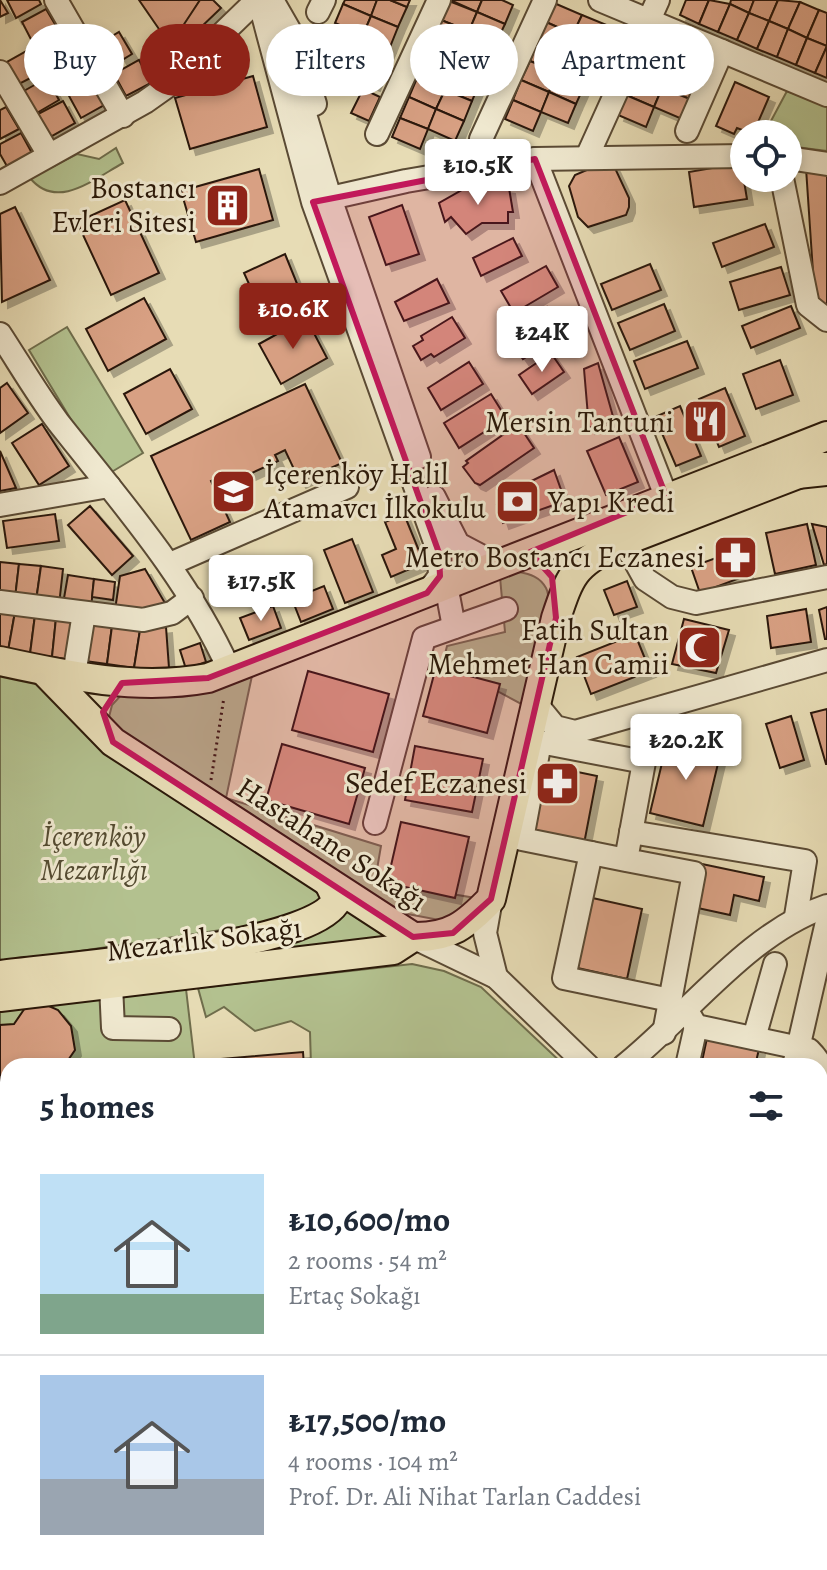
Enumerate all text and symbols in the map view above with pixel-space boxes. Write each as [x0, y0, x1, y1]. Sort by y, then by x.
chip: Buy [24, 24, 124, 96]
chip: Rent [140, 24, 250, 96]
chip: Filters [266, 24, 394, 96]
chip: New [410, 24, 518, 96]
chip: Apartment [534, 24, 714, 96]
map controls [730, 120, 802, 192]
button: locate [730, 120, 802, 192]
pin: ₺10.5K [413, 139, 543, 207]
text: ₺10.5K [443, 147, 513, 182]
place label: Bostancı Evleri Sitesi [51, 168, 196, 242]
building icon: Bostancı Evleri Sitesi [203, 181, 251, 229]
pin: ₺10.6K [228, 283, 358, 351]
text: ₺10.6K [257, 291, 329, 326]
pin: ₺24K [495, 306, 589, 374]
text: ₺24K [515, 314, 569, 349]
restaurant icon: Mersin Tantuni [681, 398, 729, 446]
place label: Mersin Tantuni [485, 402, 674, 442]
place label: İçerenköy Halil Atamavcı İlkokulu [263, 454, 487, 528]
school or university icon: İçerenköy Halil Atamavcı İlkokulu [209, 467, 257, 515]
bank icon: Yapı Kredi [493, 478, 541, 526]
place label: Yapı Kredi [547, 482, 675, 522]
pharmacy icon: Metro Bostancı Eczanesi [712, 533, 760, 581]
place label: Metro Bostancı Eczanesi [405, 537, 705, 577]
pin: ₺17.5K [196, 555, 326, 623]
text: ₺17.5K [227, 563, 295, 598]
place label: Fatih Sultan Mehmet Han Camii [427, 610, 669, 684]
mosque icon: Fatih Sultan Mehmet Han Camii [676, 623, 724, 671]
pin: ₺20.2K [621, 714, 751, 782]
text: ₺20.2K [648, 722, 724, 757]
pharmacy icon: Sedef Eczanesi [534, 759, 582, 807]
place label: Sedef Eczanesi [345, 763, 527, 803]
street label: Hastahane Sokağı [229, 767, 435, 921]
park label: İçerenköy Mezarlığı [40, 816, 148, 890]
street label: Mezarlık Sokağı [104, 907, 304, 971]
text: 5 homes [40, 1083, 155, 1130]
icon: filters [744, 1084, 788, 1128]
text: ₺10,600/mo [288, 1196, 450, 1243]
icon: home [104, 1206, 200, 1302]
text: 2 rooms · 54 m² [288, 1243, 447, 1278]
text: Ertaç Sokağı [288, 1278, 421, 1313]
text: ₺17,500/mo [288, 1397, 446, 1444]
icon: home [104, 1407, 200, 1503]
text: 4 rooms · 104 m² [288, 1444, 458, 1479]
text: Prof. Dr. Ali Nihat Tarlan Caddesi [288, 1479, 641, 1514]

